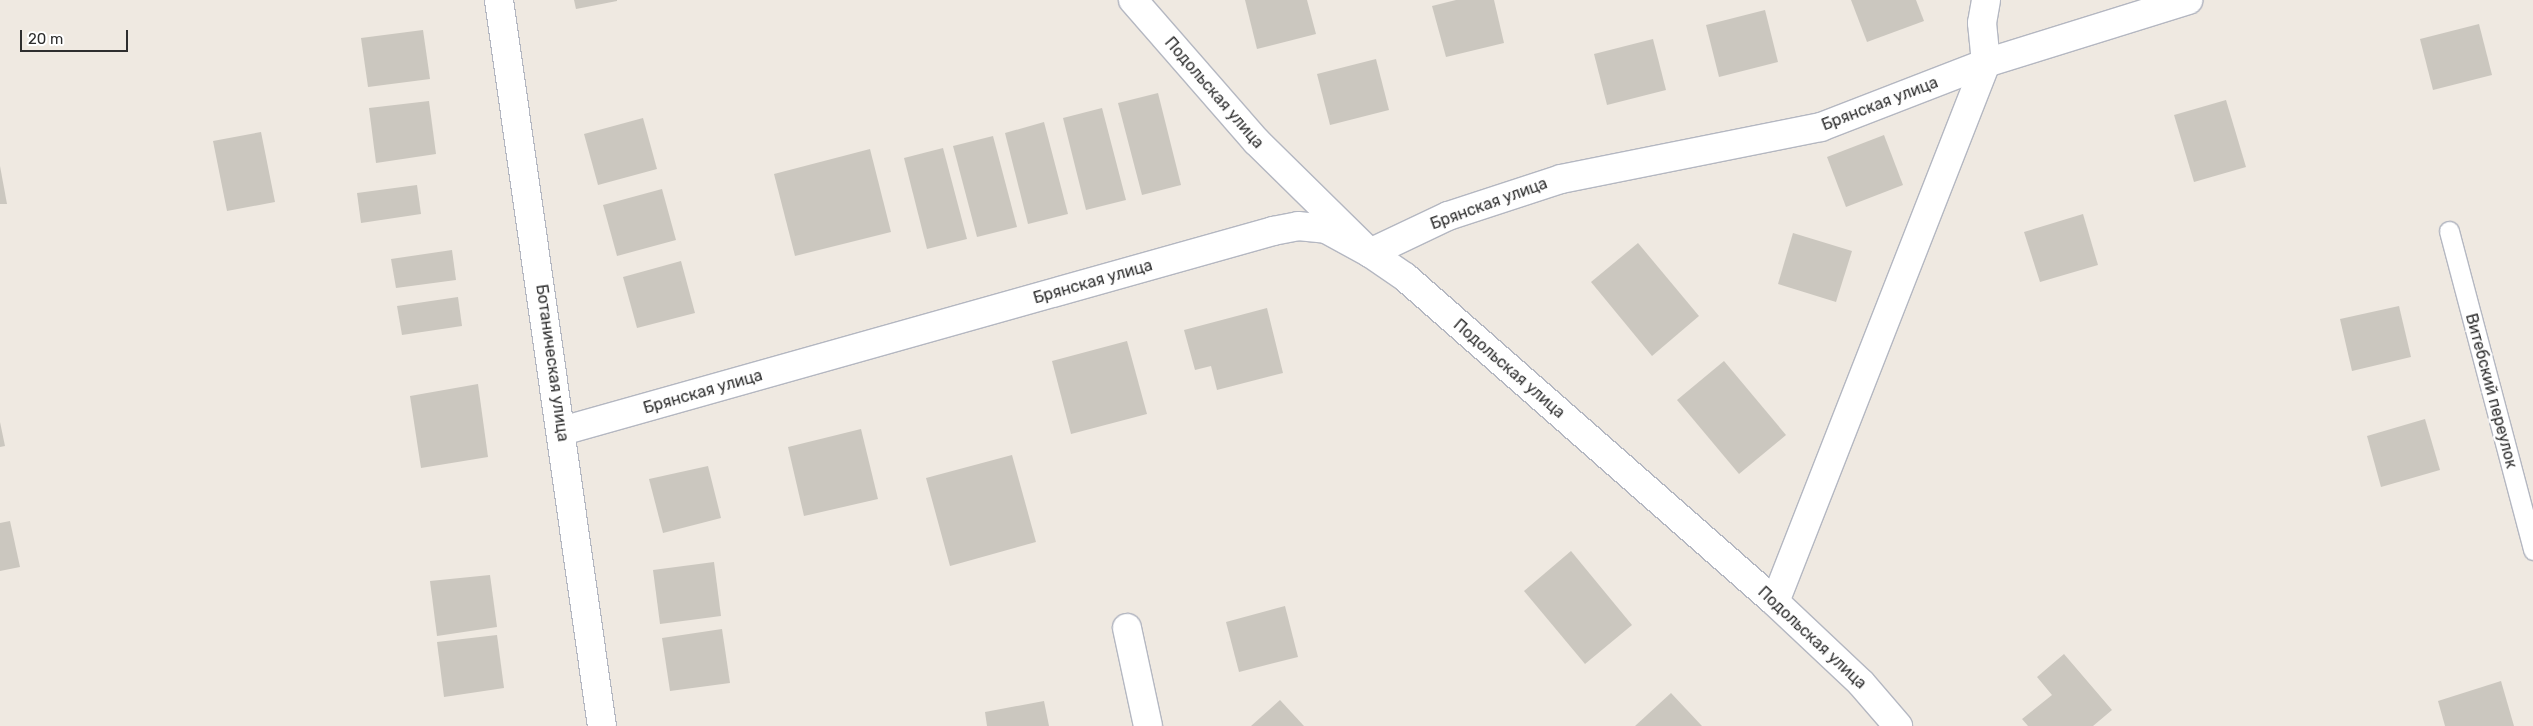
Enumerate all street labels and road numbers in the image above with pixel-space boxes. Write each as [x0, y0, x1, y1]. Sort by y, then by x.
street label: Подольская улица [1160, 33, 1268, 153]
street label: Брянская улица [1819, 73, 1941, 135]
street label: Брянская улица [1428, 174, 1550, 234]
street label: Брянская улица [1031, 256, 1155, 308]
street label: Ботаническая улица [531, 283, 573, 443]
street label: Витебский переулок [2461, 311, 2521, 471]
street label: Подольская улица [1449, 315, 1569, 423]
street label: Брянская улица [641, 366, 765, 418]
street label: Подольская улица [1754, 583, 1870, 693]

